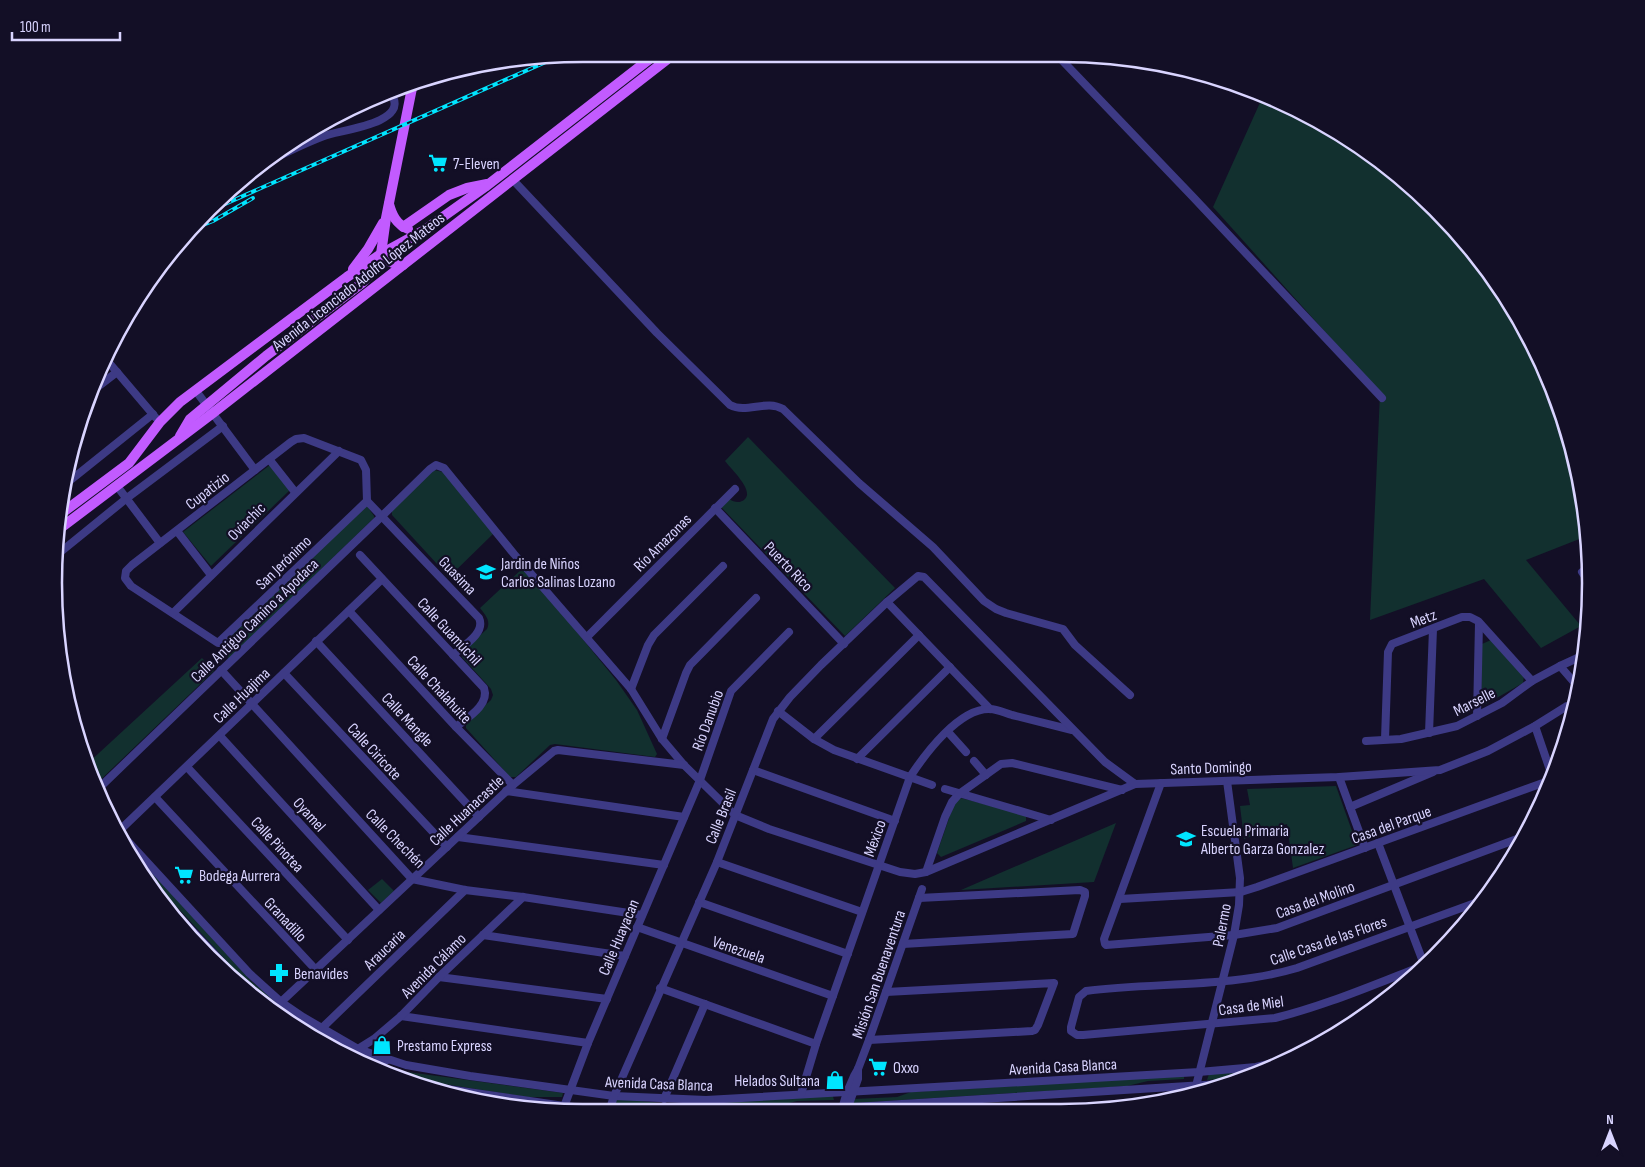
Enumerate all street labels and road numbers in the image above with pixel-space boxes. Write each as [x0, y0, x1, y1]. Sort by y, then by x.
street label: Avenida Licenciado Adolfo López Mateos [268, 209, 449, 356]
street label: Cupatizio [182, 468, 234, 514]
street label: Oviachic [224, 499, 270, 545]
street label: Río Amazonas [630, 510, 696, 576]
street label: San Jerónimo [252, 532, 316, 594]
street label: Puerto Rico [760, 538, 816, 596]
street label: Guasima [434, 553, 480, 599]
street label: Calle Antiguo Camino a Apodaca [187, 555, 323, 687]
street label: Calle Guamúchil [413, 594, 485, 670]
street label: Metz [1408, 606, 1440, 633]
street label: Calle Chalahuite [403, 652, 475, 728]
street label: Calle Huajima [210, 664, 274, 728]
street label: Marselle [1451, 684, 1499, 721]
street label: Río Danubio [689, 688, 728, 753]
street label: Calle Mangle [377, 689, 437, 751]
street label: Calle Ciricote [343, 720, 405, 784]
street label: Santo Domingo [1170, 758, 1252, 779]
street label: Calle Huanacastle [426, 772, 508, 850]
street label: Calle Brasil [702, 786, 741, 847]
street label: Oyamel [289, 794, 329, 836]
street label: Casa del Parque [1349, 802, 1434, 849]
street label: Calle Chechén [361, 805, 429, 873]
street label: Calle Pinotea [246, 813, 307, 877]
street label: México [860, 818, 891, 860]
street label: Casa del Molino [1273, 877, 1358, 923]
street label: Granadillo [260, 894, 310, 946]
street label: Calle Huayacan [595, 897, 644, 978]
street label: Palermo [1209, 902, 1236, 949]
street label: Misión San Buenaventura [849, 908, 910, 1041]
street label: Calle Casa de las Flores [1268, 913, 1389, 970]
street label: Araucaria [360, 926, 410, 975]
street label: Avenida Cálamo [397, 930, 470, 1003]
street label: Venezuela [710, 933, 767, 968]
street label: Casa de Miel [1217, 993, 1285, 1020]
street label: Avenida Casa Blanca [1008, 1055, 1117, 1080]
street label: Avenida Casa Blanca [604, 1073, 713, 1096]

